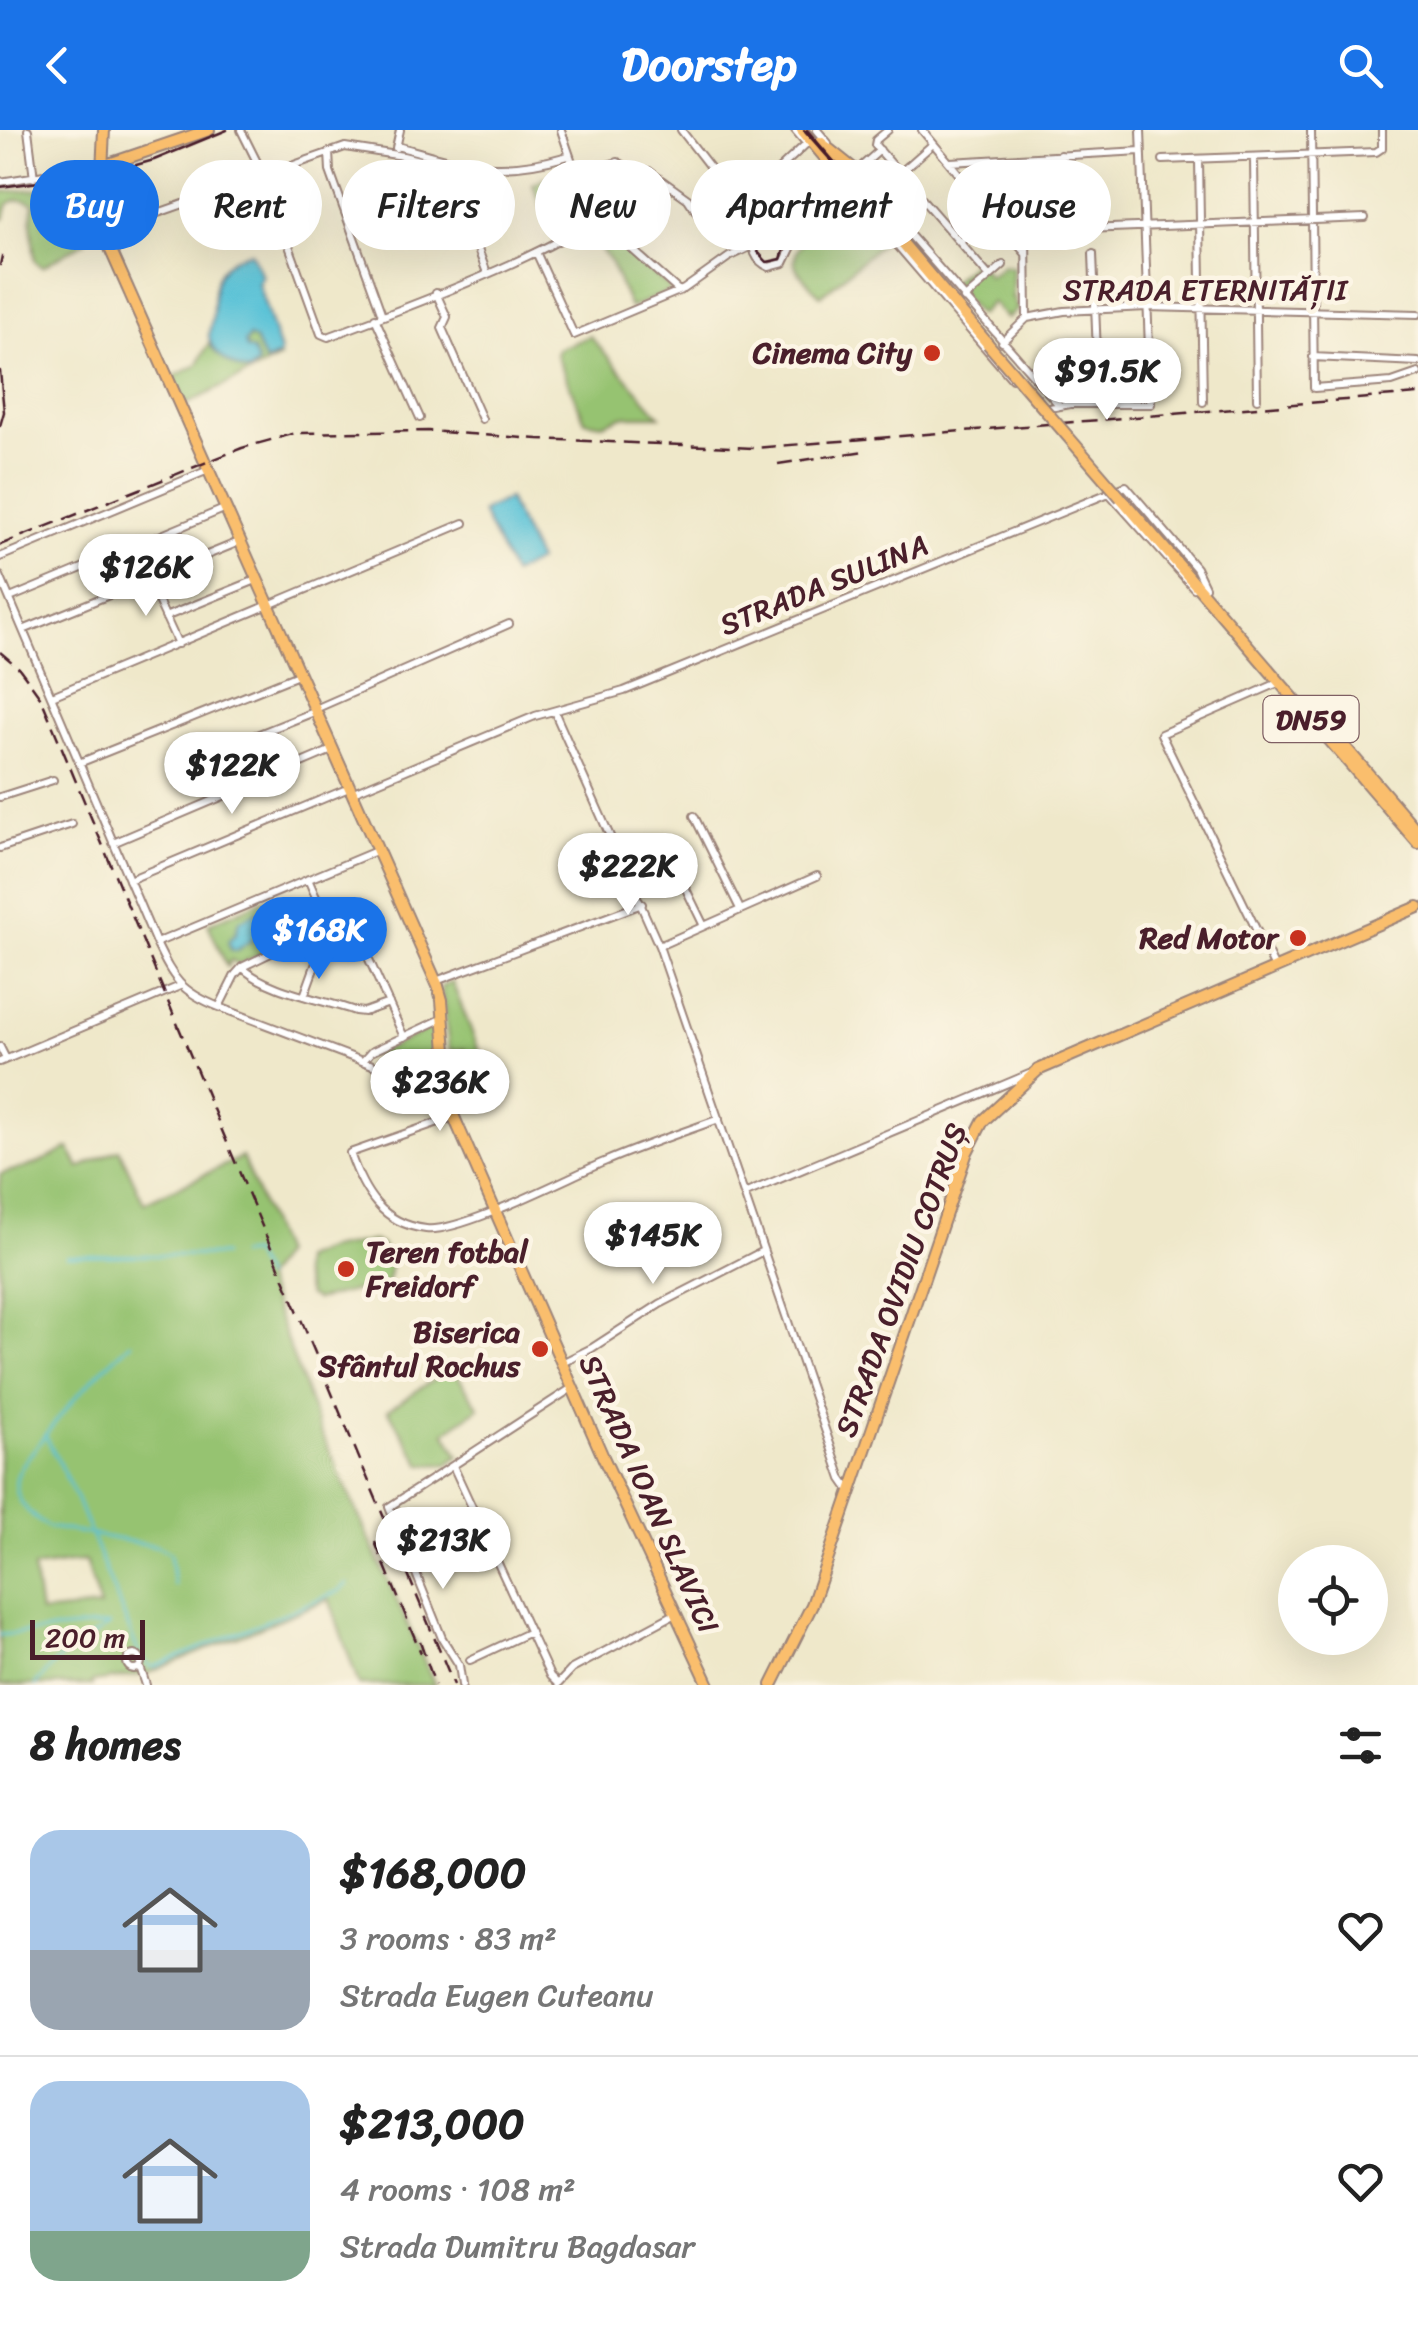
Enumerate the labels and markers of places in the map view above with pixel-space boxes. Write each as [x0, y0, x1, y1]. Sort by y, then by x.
place label: Cinema City [752, 326, 913, 380]
pin: $91.5K [1026, 338, 1188, 423]
marker: Cinema City [921, 342, 943, 364]
pin: $126K [76, 534, 216, 619]
pin: $122K [162, 732, 302, 817]
pin: $222K [558, 833, 698, 918]
pin: $168K [249, 897, 389, 982]
place label: Red Motor [1139, 911, 1280, 965]
marker: Red Motor [1287, 927, 1309, 949]
pin: $236K [370, 1049, 510, 1134]
pin: $145K [583, 1202, 723, 1287]
place label: Teren fotbal Freidorf [365, 1225, 529, 1313]
marker: Teren fotbal Freidorf [335, 1258, 357, 1280]
place label: Biserica Sfântul Rochus [317, 1305, 521, 1393]
marker: Biserica Sfântul Rochus [529, 1338, 551, 1360]
pin: $213K [373, 1507, 513, 1592]

